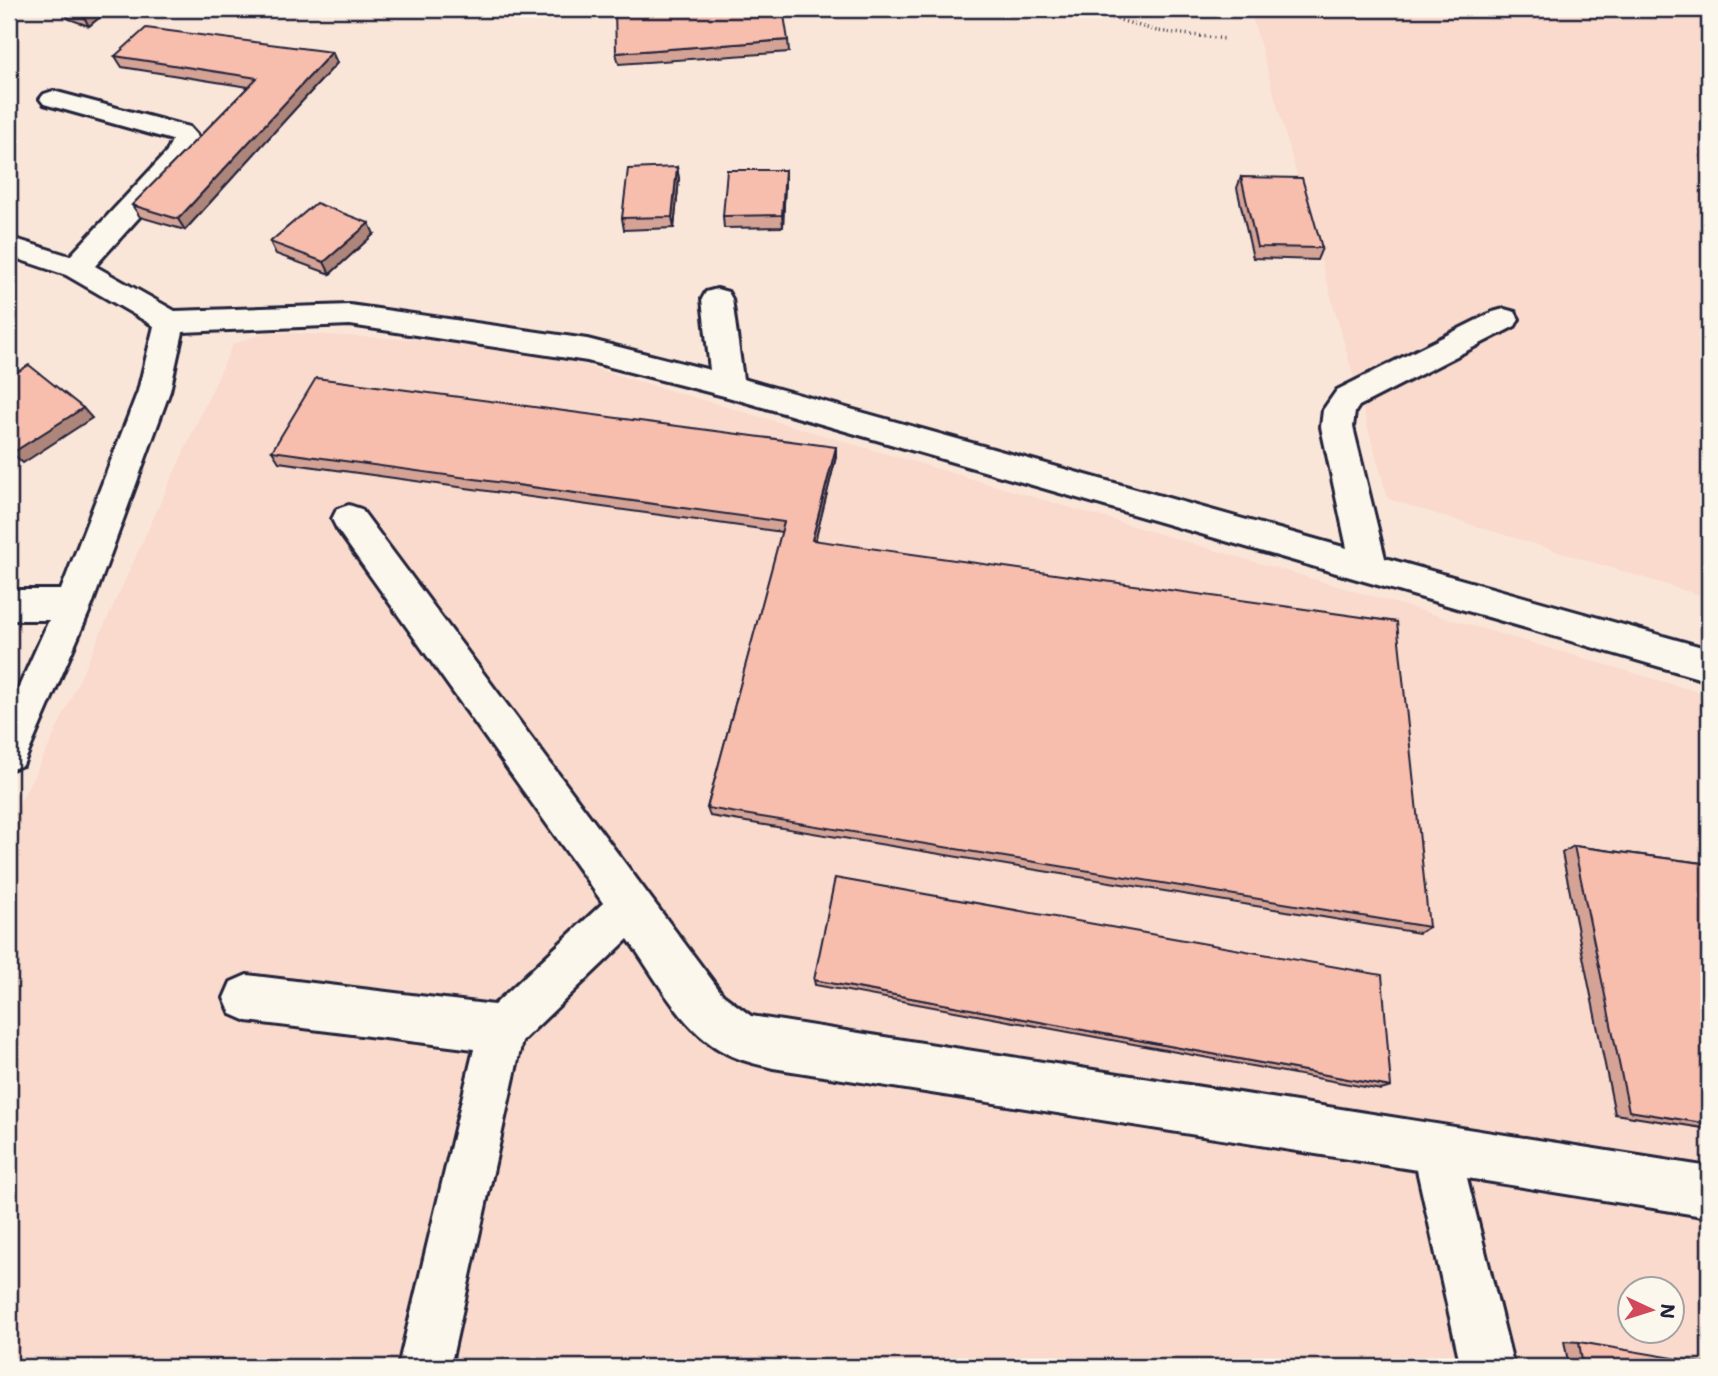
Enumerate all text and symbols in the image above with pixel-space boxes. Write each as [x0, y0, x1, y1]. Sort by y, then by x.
north arrow [1616, 1274, 1686, 1344]
text: N [1654, 1303, 1680, 1320]

